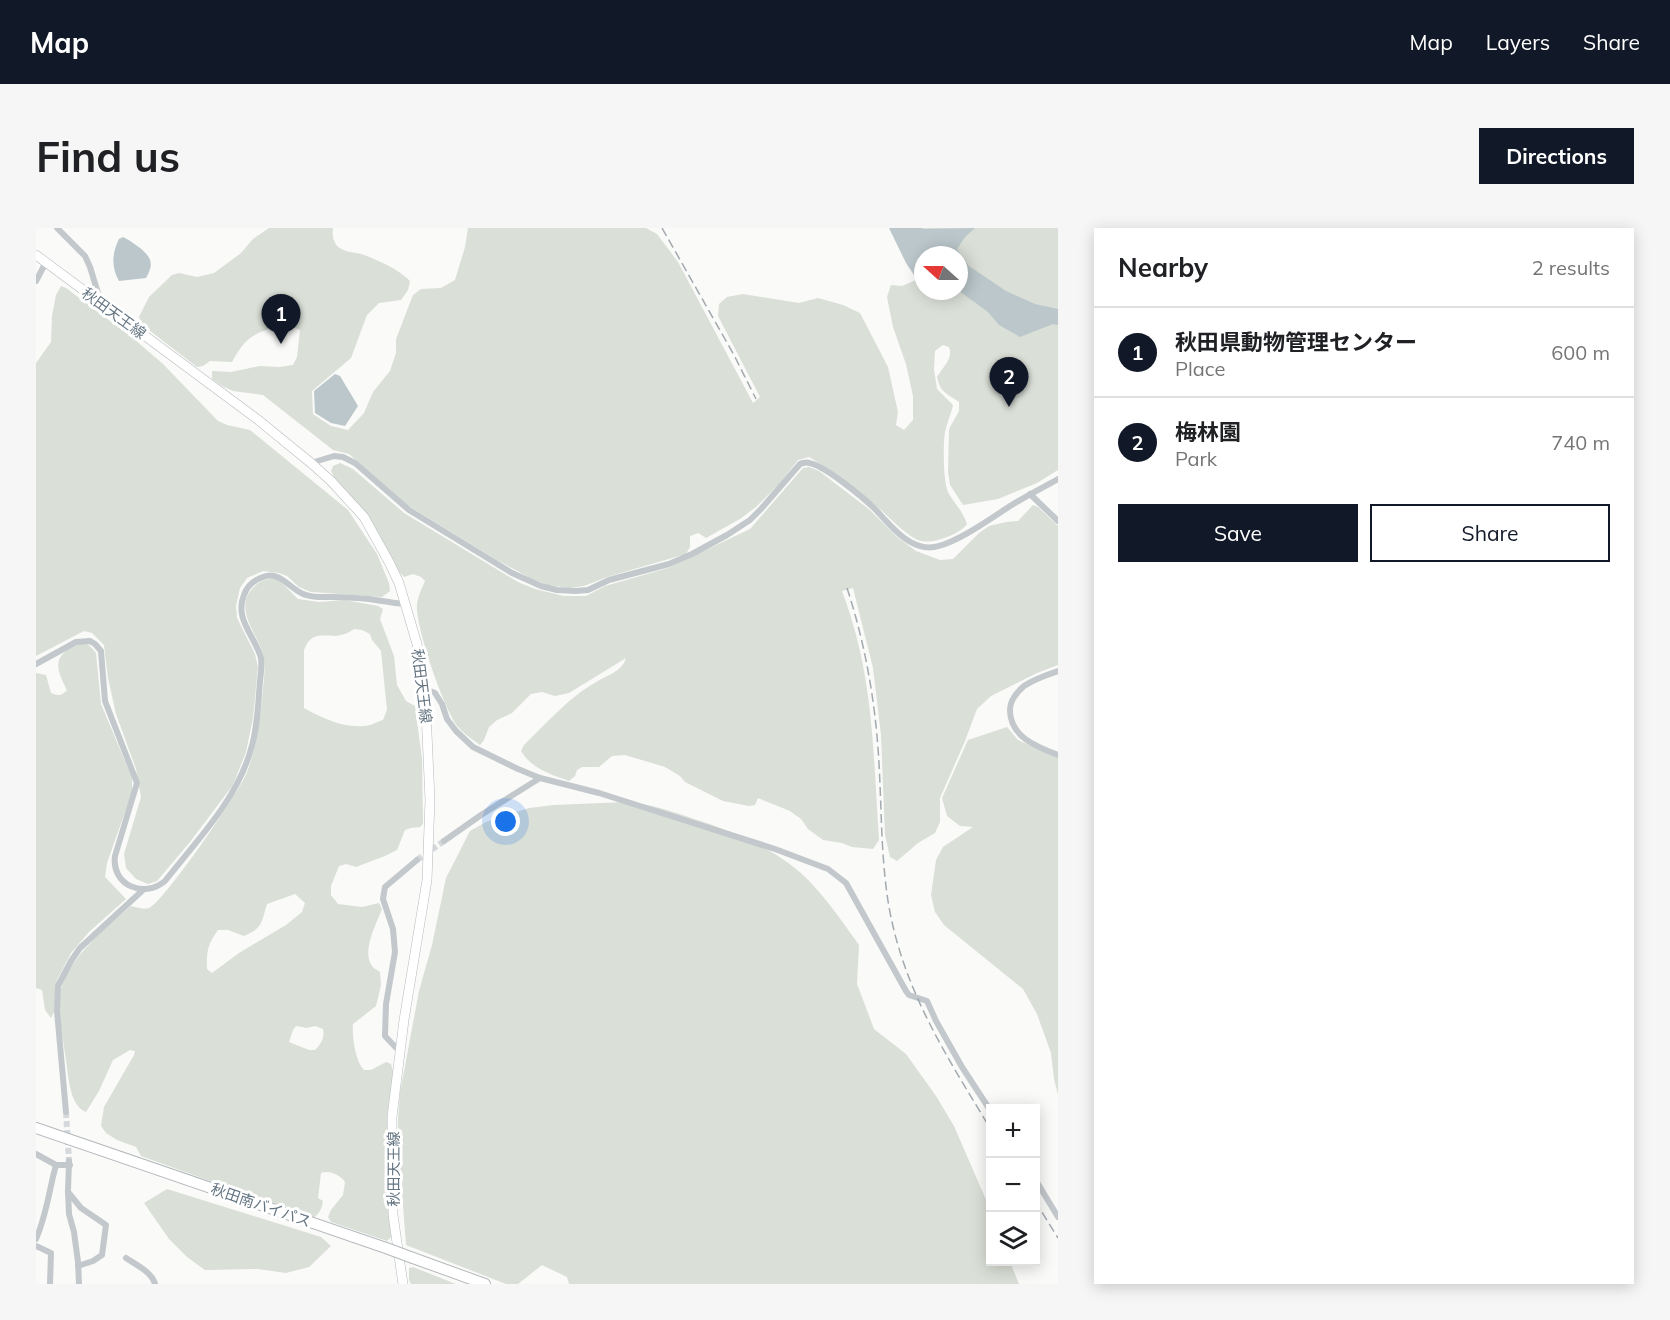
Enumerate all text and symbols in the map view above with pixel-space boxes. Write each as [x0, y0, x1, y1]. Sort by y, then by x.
text: Map [30, 25, 89, 60]
text: Map [1410, 29, 1453, 55]
text: Layers [1486, 29, 1550, 55]
text: Share [1583, 29, 1640, 55]
button: Directions [1479, 128, 1634, 184]
text: Find us [36, 130, 180, 183]
north arrow [914, 246, 968, 300]
text: Nearby [1118, 251, 1208, 284]
text: 2 results [1532, 255, 1610, 280]
street label: 秋田天王線 [78, 283, 150, 343]
pin: 1 [262, 294, 300, 344]
text: 秋田県動物管理センター [1175, 328, 1417, 356]
text: 1 [1132, 340, 1144, 365]
text: 600 m [1551, 340, 1610, 365]
text: Place [1175, 356, 1225, 381]
pin: 2 [990, 358, 1028, 407]
text: 梅林園 [1175, 418, 1241, 446]
text: 2 [1132, 430, 1144, 455]
text: 740 m [1551, 430, 1610, 455]
text: Park [1175, 446, 1217, 471]
button: Save [1118, 504, 1358, 562]
button: Share [1370, 504, 1610, 562]
street label: 秋田天王線 [408, 648, 436, 724]
your location [491, 807, 520, 836]
map controls [986, 1104, 1040, 1266]
button: + [986, 1104, 1040, 1158]
street label: 秋田天王線 [384, 1131, 403, 1207]
button: − [986, 1158, 1040, 1212]
street label: 秋田南バイパス [208, 1179, 314, 1231]
button: layers [986, 1212, 1040, 1266]

